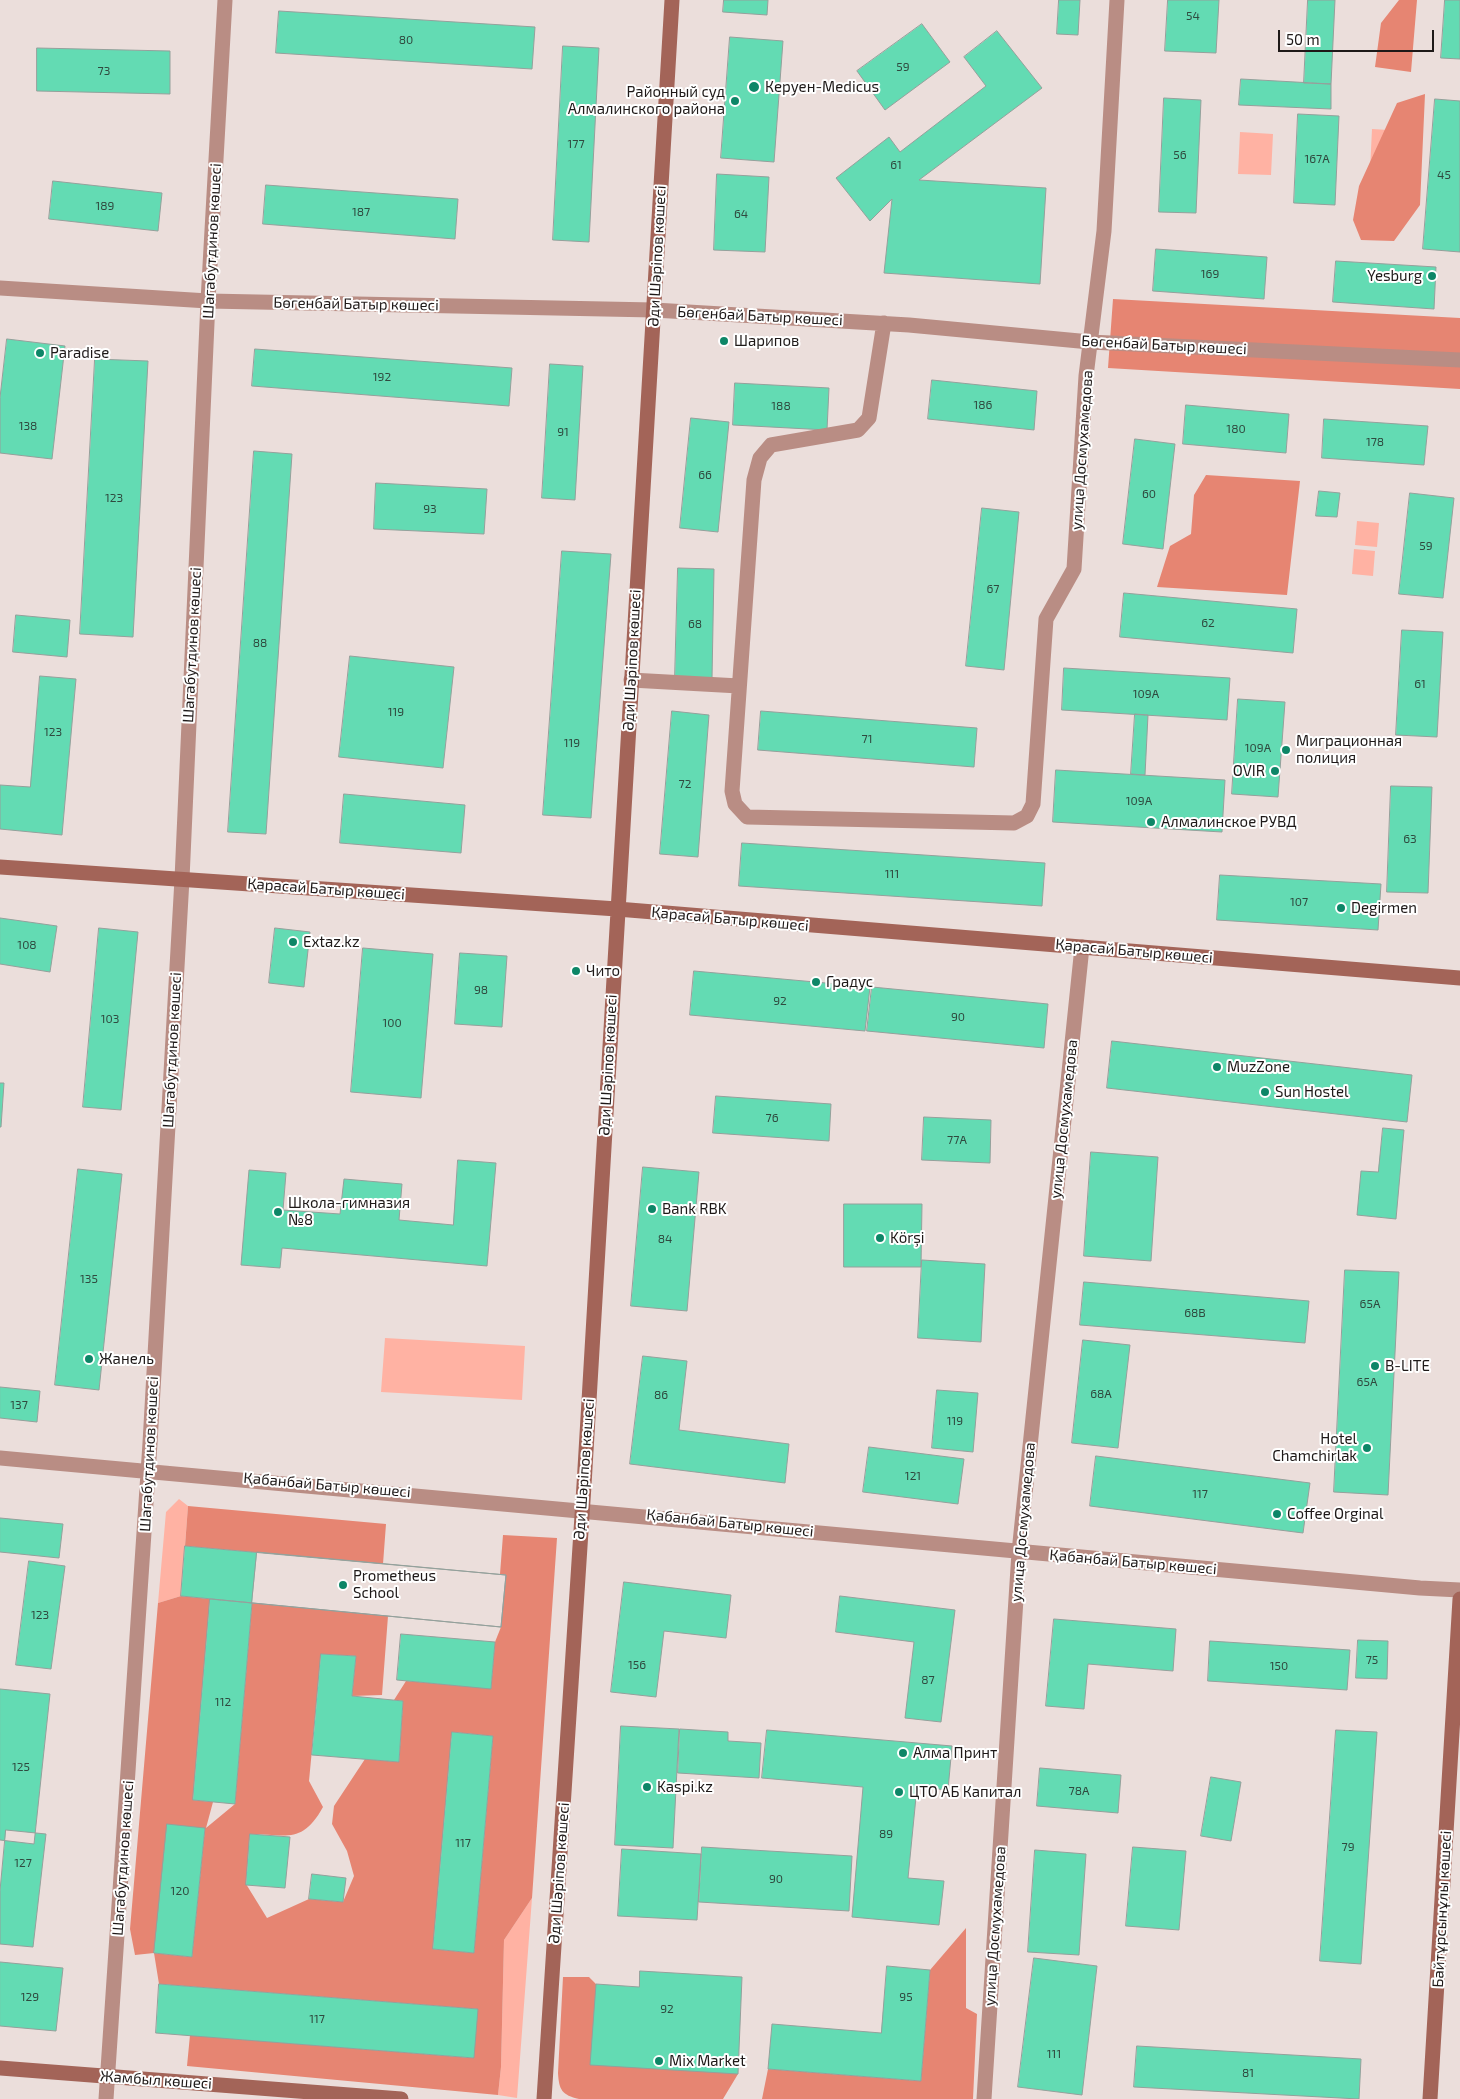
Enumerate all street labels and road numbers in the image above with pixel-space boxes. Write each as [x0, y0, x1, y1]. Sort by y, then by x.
street label: Шагабутдинов көшесі [199, 163, 225, 319]
street label: Әди Шәріпов көшесі [644, 185, 670, 327]
street label: Бөгенбай Батыр көшесі [273, 294, 439, 314]
street label: Бөгенбай Батыр көшесі [677, 303, 843, 329]
street label: Бөгенбай Батыр көшесі [1081, 332, 1247, 358]
street label: улица Досмухамедова [1067, 370, 1097, 530]
street label: Шагабутдинов көшесі [179, 567, 205, 723]
street label: Әди Шәріпов көшесі [619, 589, 645, 731]
street label: Қарасай Батыр көшесі [247, 875, 405, 903]
street label: Қарасай Батыр көшесі [651, 903, 809, 935]
street label: Қарасай Батыр көшесі [1055, 935, 1213, 967]
street label: Шагабутдинов көшесі [159, 972, 185, 1128]
street label: Әди Шәріпов көшесі [595, 994, 621, 1136]
street label: улица Досмухамедова [1047, 1038, 1081, 1200]
street label: Шагабутдинов көшесі [136, 1376, 162, 1532]
street label: Әди Шәріпов көшесі [570, 1398, 598, 1540]
street label: улица Досмухамедова [1007, 1441, 1039, 1603]
street label: Қабанбай Батыр көшесі [243, 1469, 411, 1501]
street label: Қабанбай Батыр көшесі [646, 1505, 814, 1541]
street label: Қабанбай Батыр көшесі [1049, 1546, 1217, 1578]
street label: Шагабутдинов көшесі [109, 1780, 137, 1936]
street label: Әди Шәріпов көшесі [545, 1802, 573, 1944]
street label: Байтұрсынұлы көшесі [1429, 1830, 1455, 1988]
street label: улица Досмухамедова [980, 1846, 1010, 2006]
street label: Жамбыл көшесі [99, 2067, 213, 2093]

